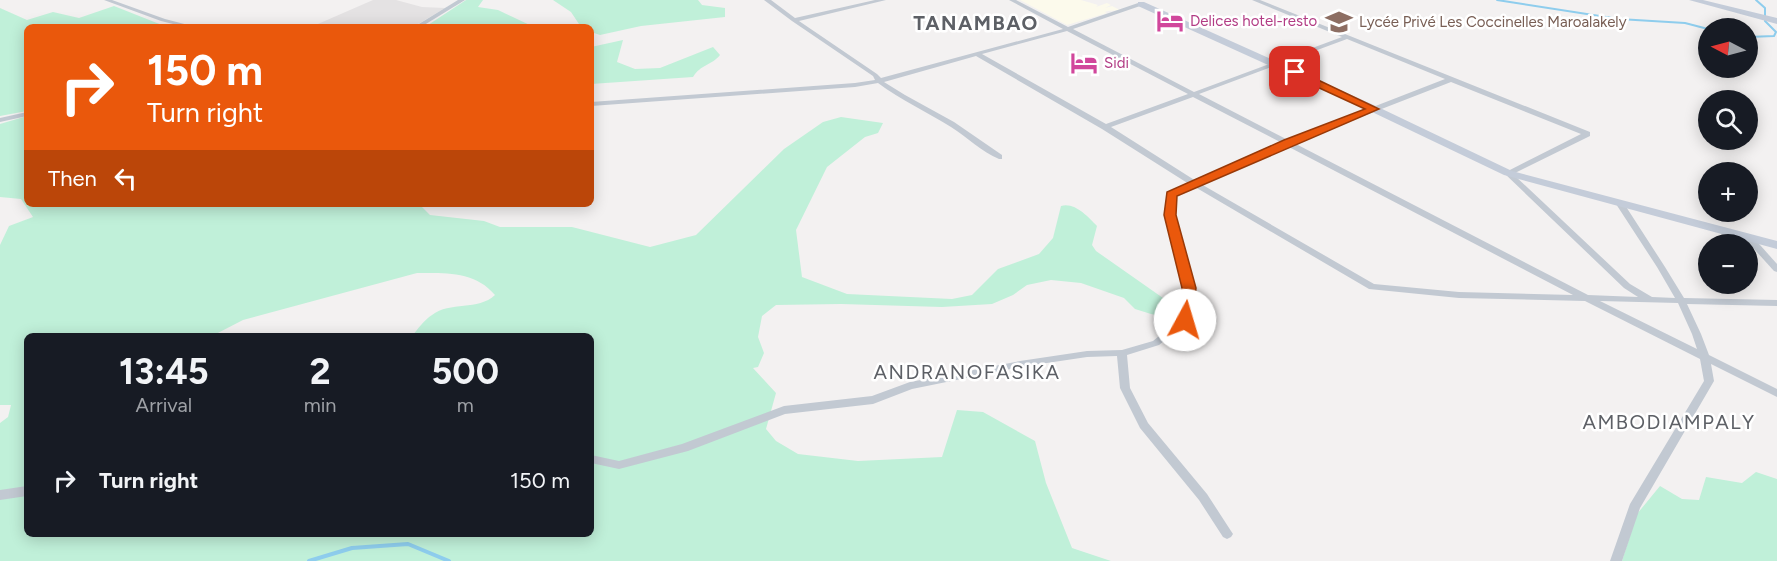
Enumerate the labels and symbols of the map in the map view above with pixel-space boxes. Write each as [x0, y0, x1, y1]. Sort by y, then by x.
hotel icon: Delices hotel-resto [1155, 6, 1185, 36]
school or university icon: Lycée Privé Les Coccinelles Maroalakely [1324, 7, 1354, 37]
district label: TANAMBAO [913, 11, 1039, 35]
place label: Delices hotel-resto [1190, 12, 1318, 30]
place label: Lycée Privé Les Coccinelles Maroalakely [1359, 13, 1627, 31]
north arrow [1698, 18, 1758, 78]
pin [1269, 46, 1320, 97]
hotel icon: Sidi [1069, 48, 1099, 78]
place label: Sidi [1104, 54, 1129, 72]
position arrow [1153, 288, 1217, 352]
district label: ANDRANOFASIKA [873, 360, 1061, 384]
district label: AMBODIAMPALY [1582, 410, 1756, 434]

